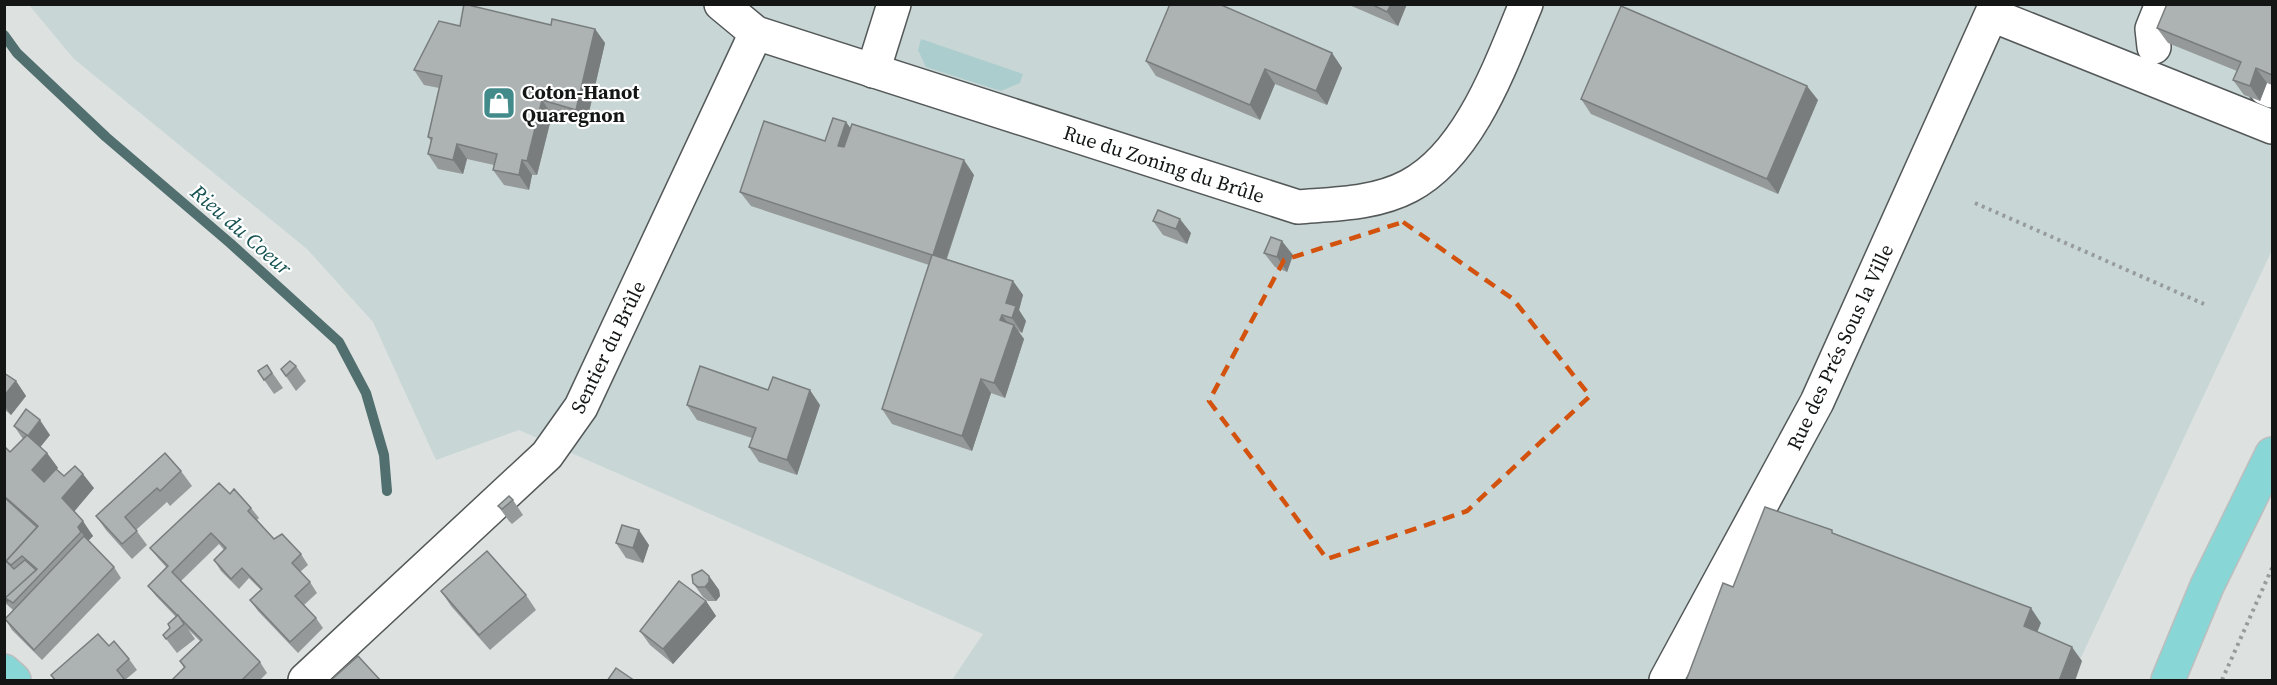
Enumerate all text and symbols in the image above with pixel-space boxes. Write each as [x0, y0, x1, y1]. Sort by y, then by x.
place label: Coton-Hanot Quaregnon [522, 78, 640, 129]
shop icon: Coton-Hanot Quaregnon [481, 85, 517, 121]
street label: Rue du Zoning du Brûle [1060, 118, 1268, 210]
water label: Rieu du Coeur [184, 177, 298, 282]
street label: Rue des Prés Sous la Ville [1780, 239, 1900, 455]
street label: Sentier du Brûle [564, 276, 652, 418]

